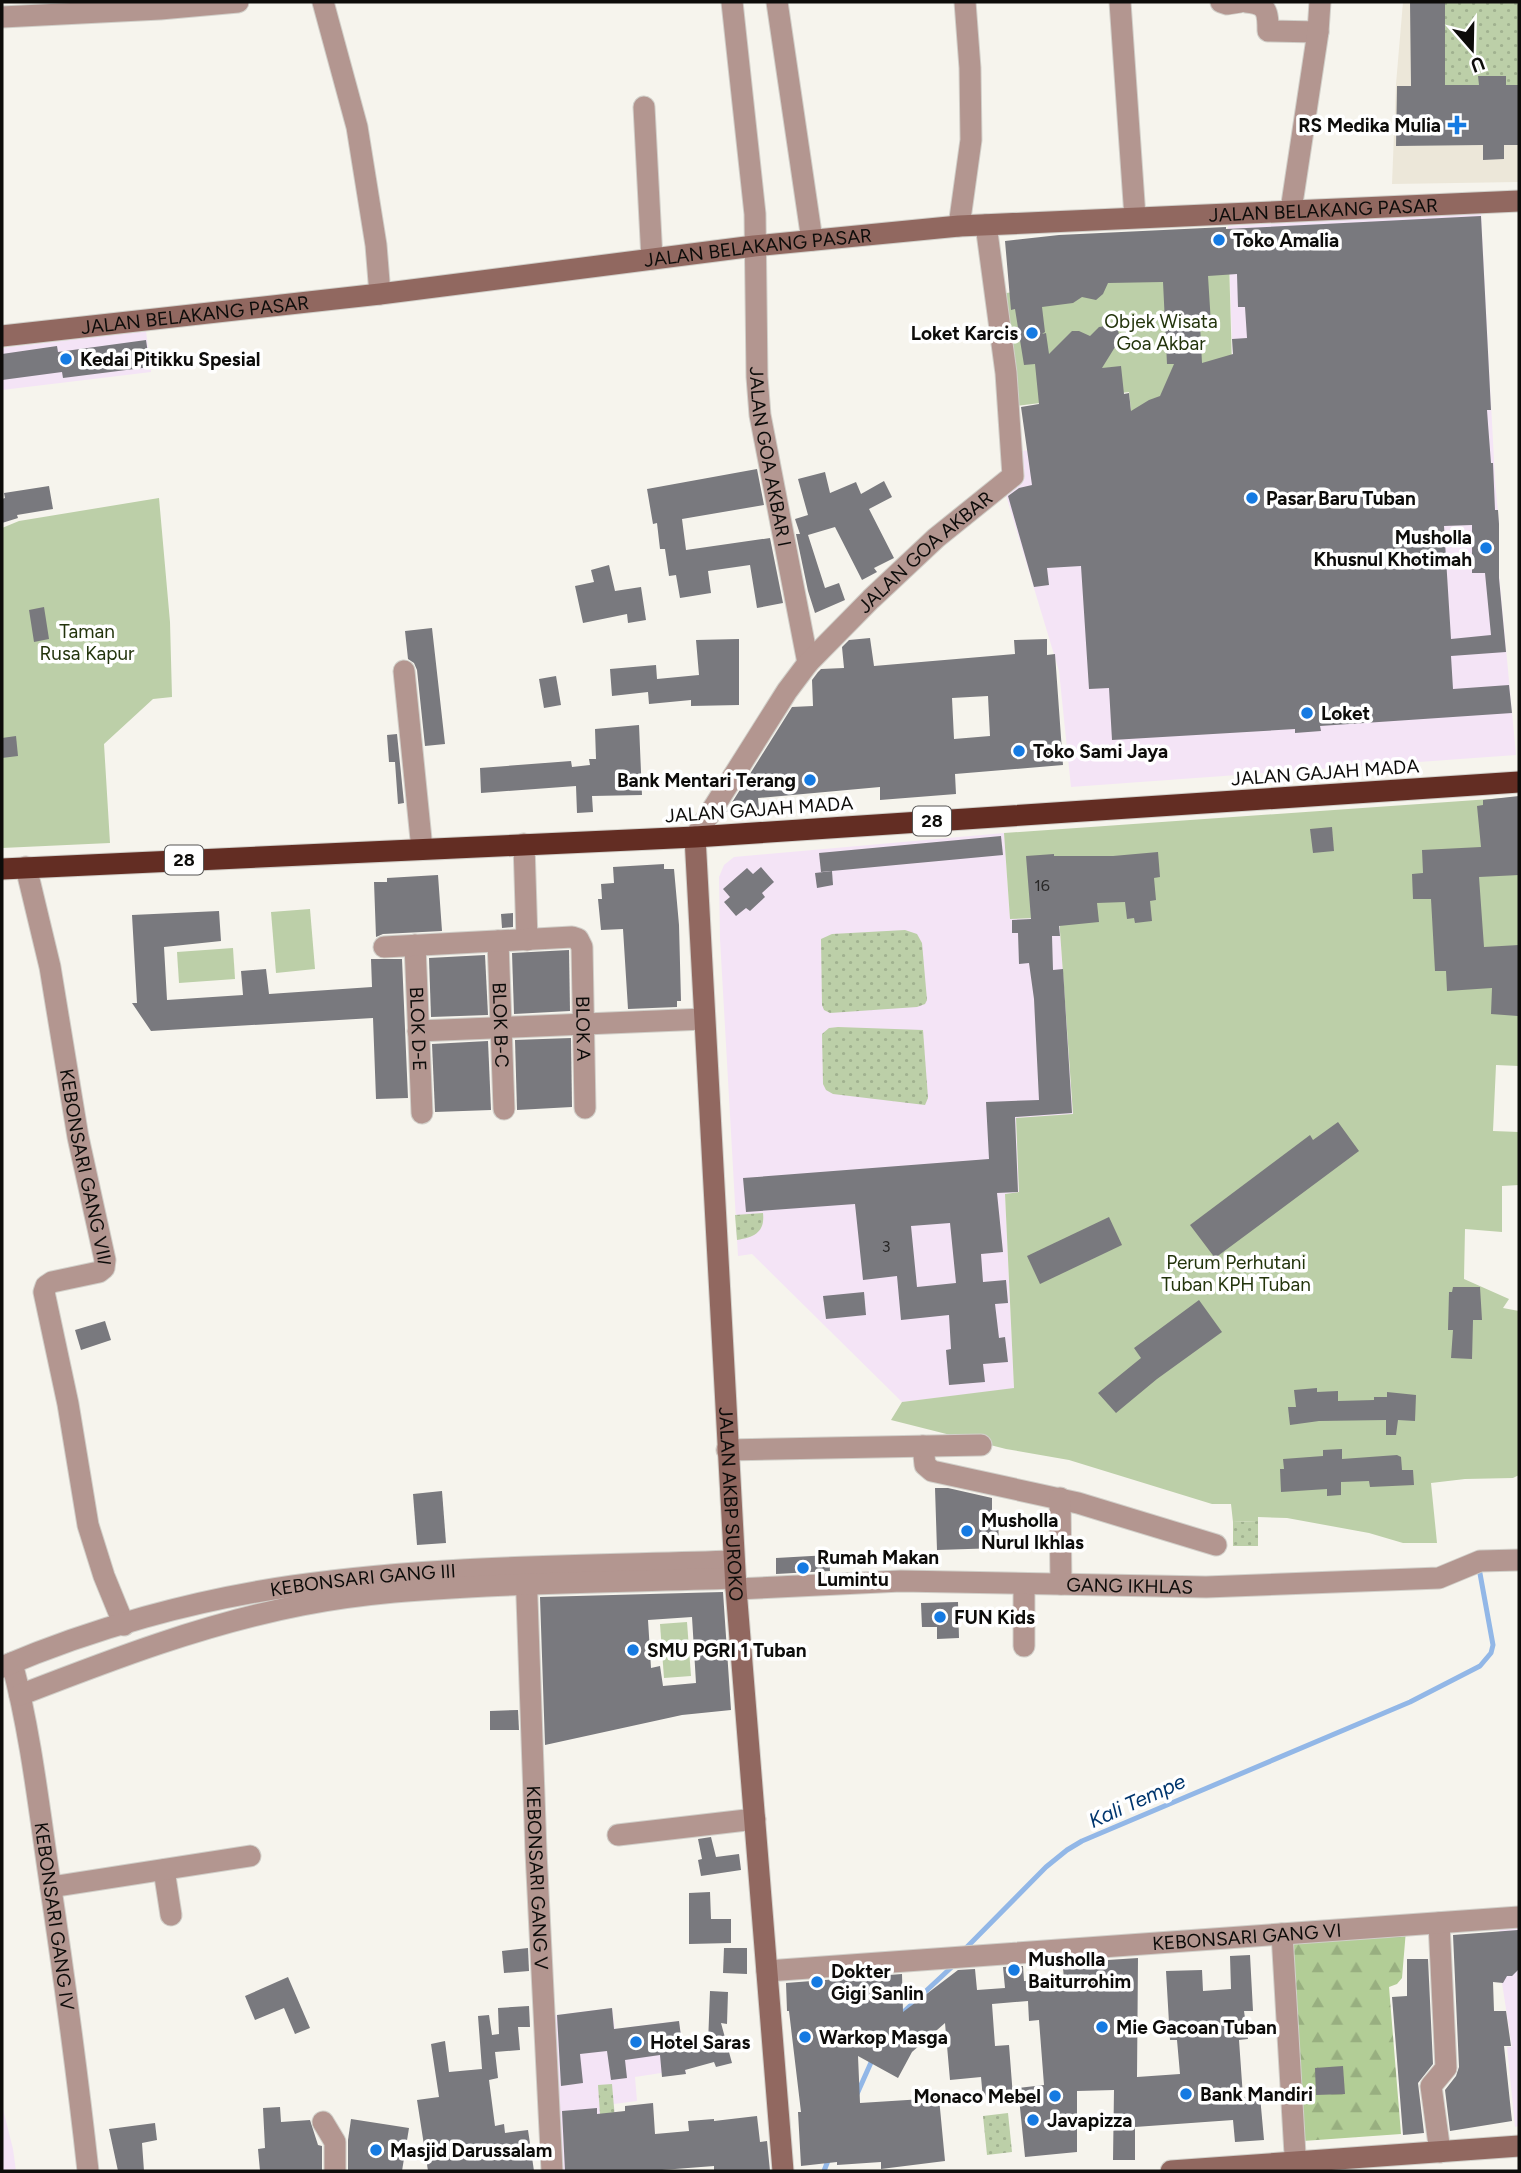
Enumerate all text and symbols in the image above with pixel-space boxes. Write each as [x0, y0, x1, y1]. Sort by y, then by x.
north arrow [1437, 14, 1507, 84]
text: U [1467, 51, 1488, 78]
place label: RS Medika Mulia [1298, 114, 1441, 137]
marker: RS Medika Mulia [1447, 115, 1467, 135]
street label: JALAN BELAKANG PASAR [1208, 194, 1438, 227]
street label: JALAN BELAKANG PASAR [643, 224, 873, 272]
place label: Toko Amalia [1233, 229, 1339, 252]
marker: Toko Amalia [1211, 232, 1227, 248]
street label: JALAN BELAKANG PASAR [80, 291, 310, 339]
park label: Objek Wisata Goa Akbar [1104, 310, 1218, 355]
place label: Loket Karcis [911, 322, 1018, 345]
marker: Loket Karcis [1024, 325, 1040, 341]
place label: Kedai Pitikku Spesial [80, 348, 260, 371]
marker: Kedai Pitikku Spesial [58, 351, 74, 367]
street label: JALAN GOA AKBAR I [745, 366, 796, 549]
street label: JALAN GOA AKBAR [853, 486, 997, 618]
place label: Pasar Baru Tuban [1266, 487, 1416, 510]
marker: Pasar Baru Tuban [1244, 490, 1260, 506]
place label: Musholla Khusnul Khotimah [1313, 526, 1472, 571]
marker: Musholla Khusnul Khotimah [1478, 540, 1494, 556]
park label: Taman Rusa Kapur [39, 620, 135, 665]
place label: Loket [1321, 702, 1370, 725]
marker: Loket [1299, 705, 1315, 721]
place label: Toko Sami Jaya [1033, 740, 1168, 763]
marker: Toko Sami Jaya [1011, 743, 1027, 759]
street label: JALAN GAJAH MADA [1230, 754, 1420, 791]
place label: Bank Mentari Terang [617, 769, 796, 792]
marker: Bank Mentari Terang [802, 772, 818, 788]
street label: JALAN GAJAH MADA [664, 791, 854, 828]
road number: 28 [913, 806, 951, 836]
road number: 28 [165, 846, 203, 874]
house number: 16 [1034, 876, 1050, 895]
street label: BLOK B-C [487, 982, 514, 1068]
street label: BLOK D-E [405, 986, 431, 1072]
street label: BLOK A [571, 996, 595, 1061]
street label: KEBONSARI GANG VIII [55, 1067, 116, 1266]
house number: 3 [882, 1237, 890, 1256]
park label: Perum Perhutani Tuban KPH Tuban [1161, 1251, 1311, 1296]
street label: JALAN AKBP SUROKO [714, 1406, 748, 1602]
place label: Musholla Nurul Ikhlas [981, 1509, 1084, 1554]
marker: Musholla Nurul Ikhlas [959, 1523, 975, 1539]
place label: Rumah Makan Lumintu [817, 1546, 939, 1591]
street label: KEBONSARI GANG III [268, 1559, 456, 1601]
marker: Rumah Makan Lumintu [795, 1560, 811, 1576]
street label: GANG IKHLAS [1066, 1573, 1193, 1599]
place label: FUN Kids [954, 1606, 1035, 1629]
marker: FUN Kids [932, 1609, 948, 1625]
place label: SMU PGRI 1 Tuban [647, 1639, 807, 1662]
marker: SMU PGRI 1 Tuban [625, 1642, 641, 1658]
water label: Kali Tempe [1085, 1768, 1190, 1833]
street label: KEBONSARI GANG V [522, 1785, 553, 1971]
street label: KEBONSARI GANG IV [30, 1821, 79, 2012]
street label: KEBONSARI GANG VI [1151, 1919, 1342, 1955]
place label: Musholla Baiturrohim [1028, 1948, 1131, 1993]
place label: Dokter Gigi Sanlin [831, 1960, 924, 2005]
marker: Musholla Baiturrohim [1006, 1962, 1022, 1978]
marker: Dokter Gigi Sanlin [809, 1974, 825, 1990]
place label: Mie Gacoan Tuban [1116, 2016, 1277, 2039]
marker: Mie Gacoan Tuban [1094, 2019, 1110, 2035]
place label: Warkop Masga [819, 2026, 948, 2049]
marker: Warkop Masga [797, 2029, 813, 2045]
place label: Hotel Saras [650, 2031, 750, 2054]
marker: Hotel Saras [628, 2034, 644, 2050]
place label: Bank Mandiri [1200, 2083, 1313, 2106]
place label: Monaco Mebel [913, 2085, 1041, 2108]
marker: Bank Mandiri [1178, 2086, 1194, 2102]
marker: Monaco Mebel [1047, 2088, 1063, 2104]
place label: Javapizza [1047, 2109, 1132, 2132]
marker: Javapizza [1025, 2112, 1041, 2128]
place label: Masjid Darussalam [390, 2139, 552, 2162]
marker: Masjid Darussalam [368, 2142, 384, 2158]

